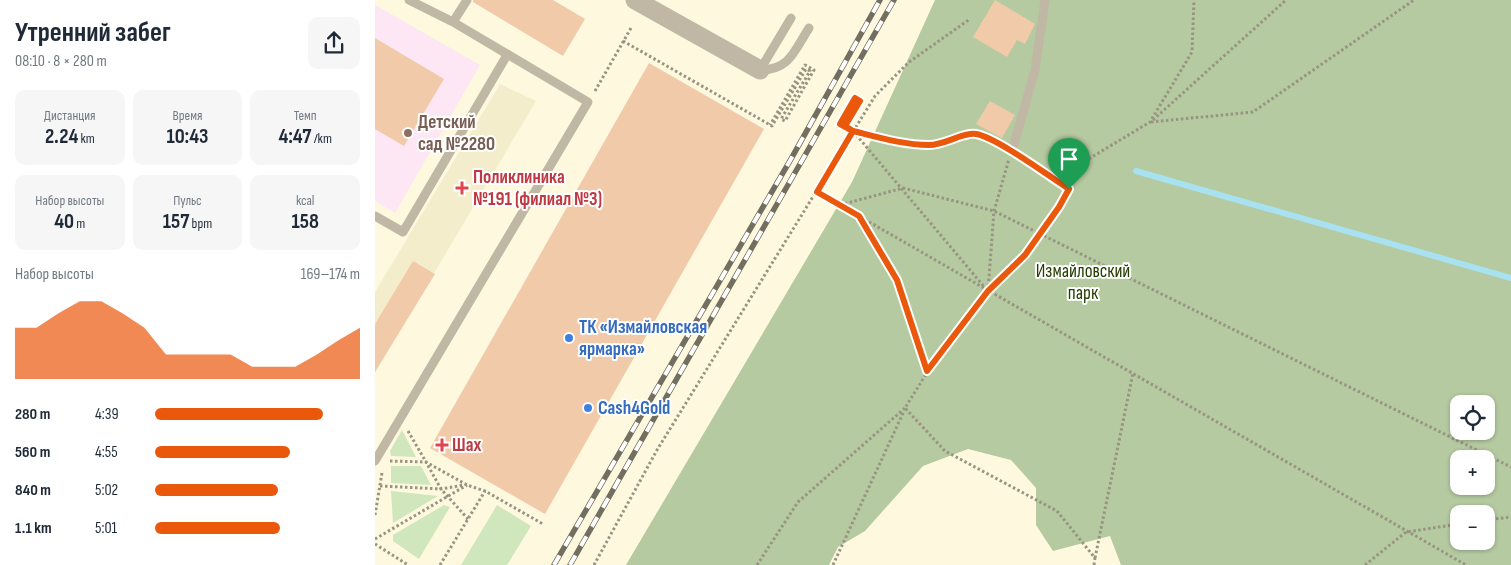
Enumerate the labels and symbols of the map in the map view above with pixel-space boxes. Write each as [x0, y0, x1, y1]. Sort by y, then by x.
place label: Детский сад №2280 [418, 111, 495, 156]
marker: Детский сад №2280 [402, 127, 414, 139]
pin [1048, 138, 1090, 189]
place label: Поликлиника №191 (филиал №3) [473, 166, 602, 211]
marker: Поликлиника №191 (филиал №3) [455, 181, 469, 195]
park label: Измайловский парк [1036, 260, 1130, 305]
place label: ТК «Измайловская ярмарка» [579, 316, 707, 361]
marker: ТК «Измайловская ярмарка» [563, 332, 575, 344]
place label: Cash4Gold [598, 397, 670, 420]
marker: Cash4Gold [582, 402, 594, 414]
place label: Шах [452, 434, 481, 457]
marker: Шах [436, 439, 448, 451]

